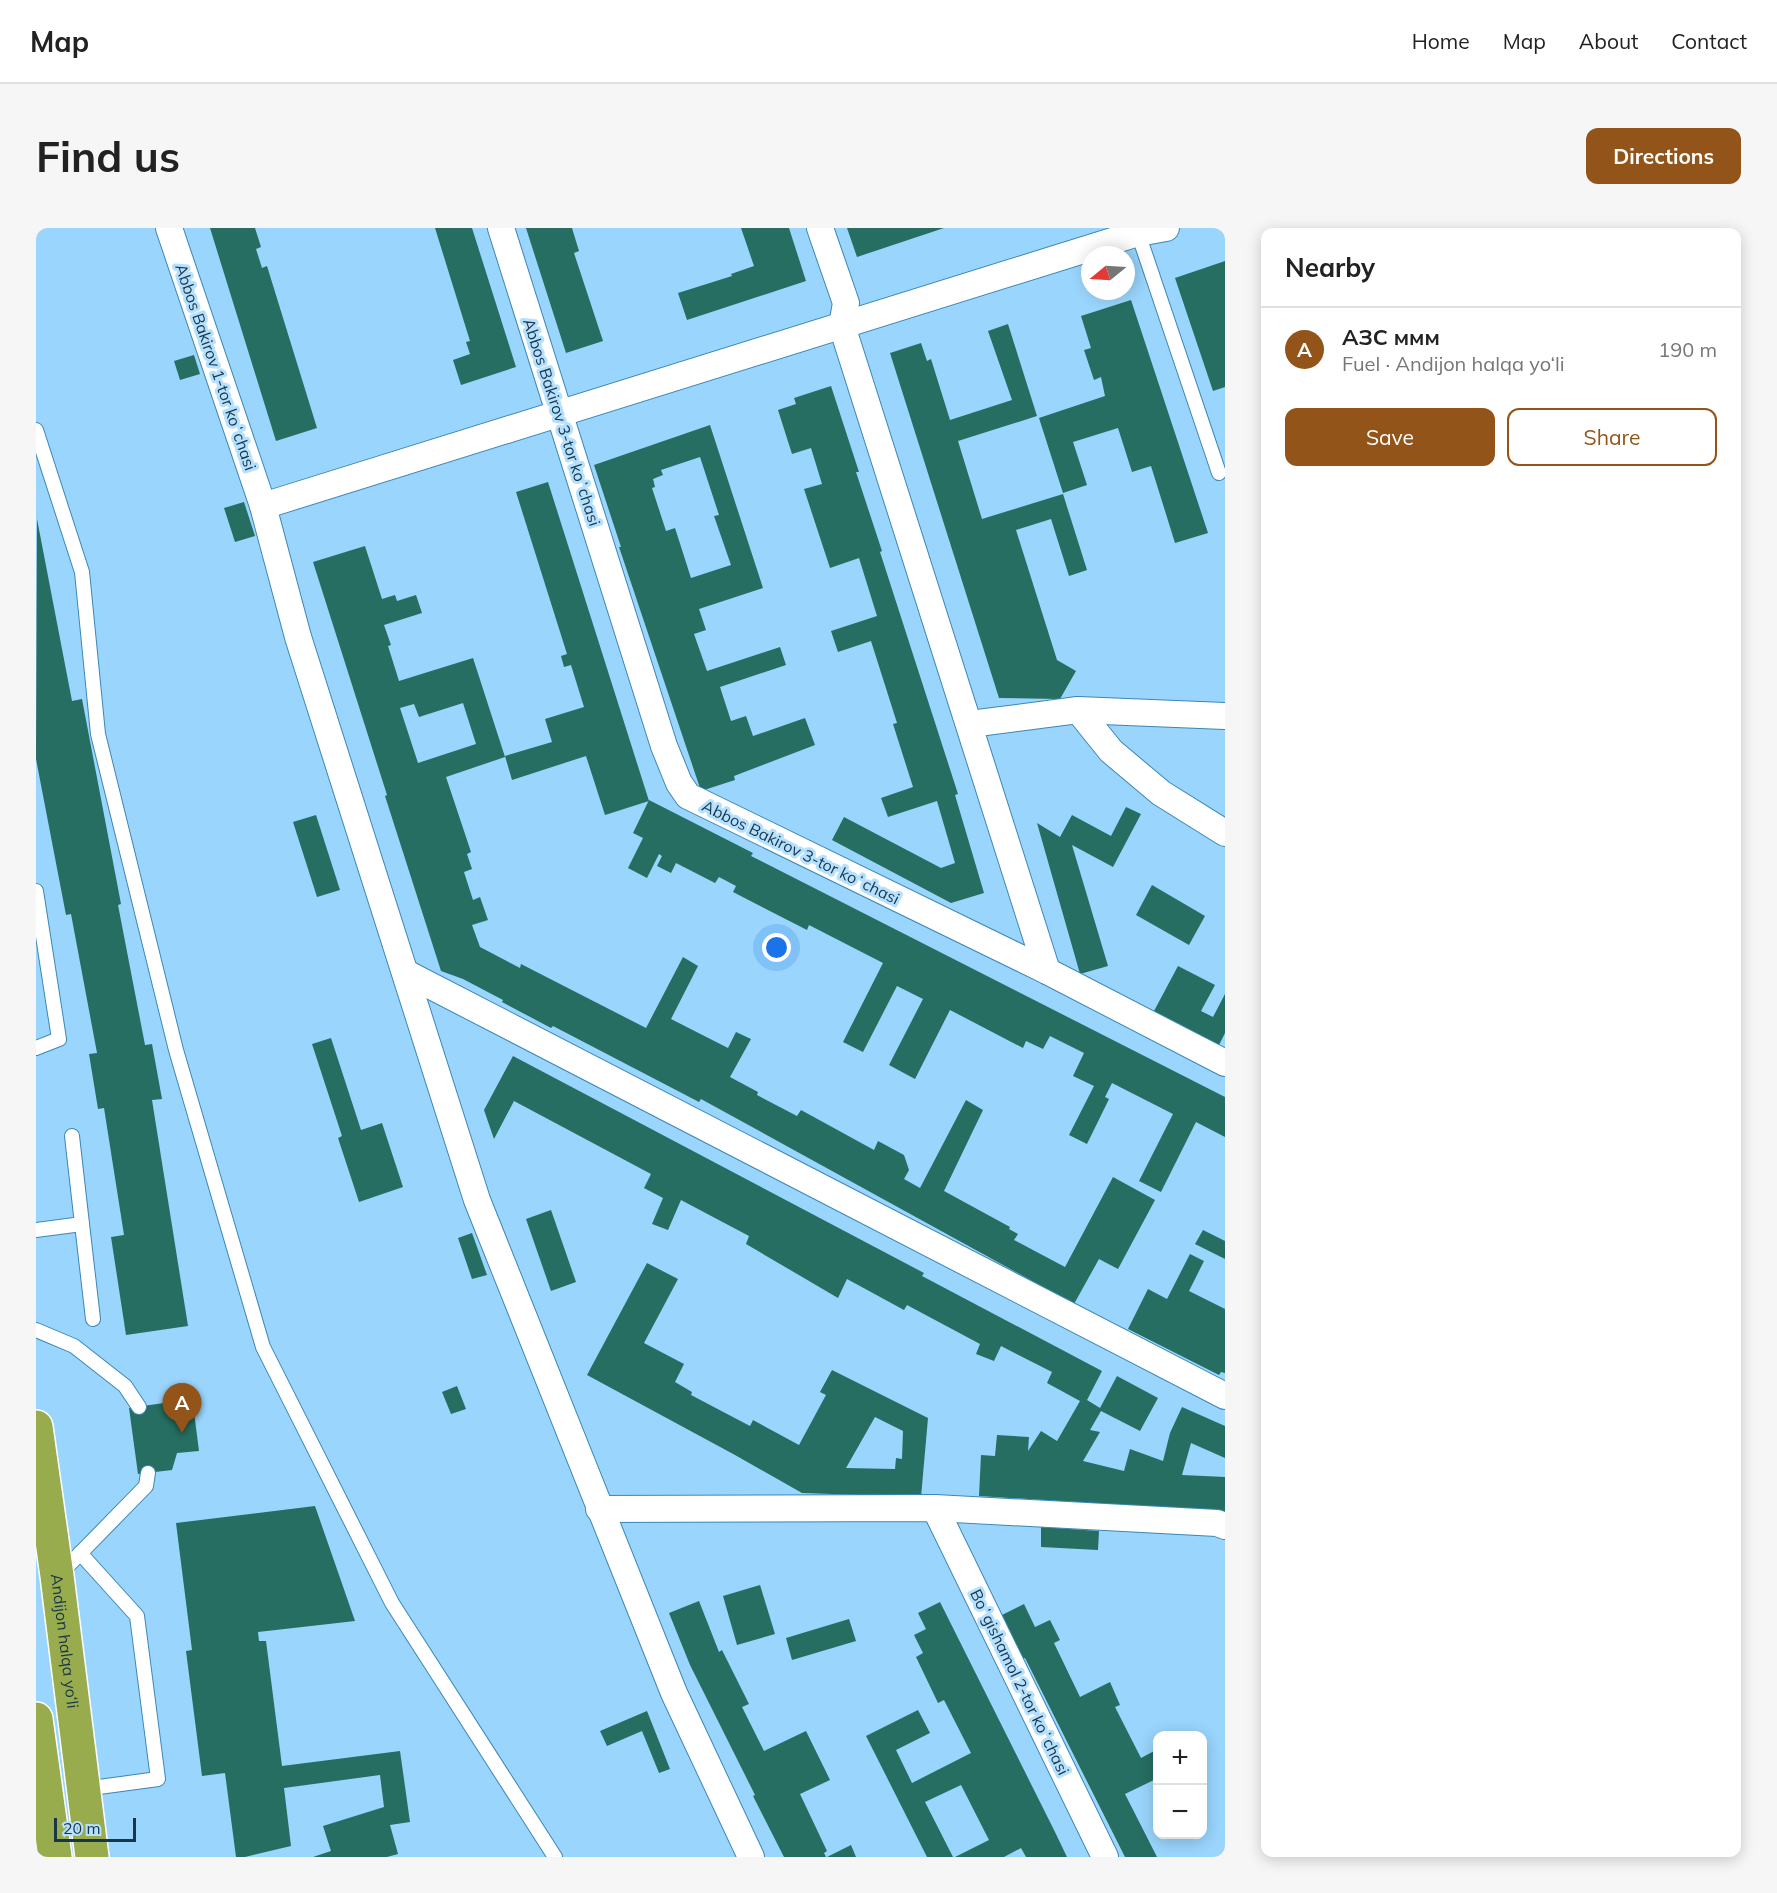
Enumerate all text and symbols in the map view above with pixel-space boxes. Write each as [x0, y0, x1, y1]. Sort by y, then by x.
text: Map [30, 24, 89, 59]
text: Home [1412, 28, 1470, 54]
text: Map [1503, 28, 1546, 54]
text: About [1579, 28, 1638, 54]
text: Contact [1671, 28, 1747, 54]
button: Directions [1586, 128, 1741, 184]
text: Find us [36, 130, 180, 183]
north arrow [1081, 246, 1135, 300]
text: Nearby [1285, 251, 1375, 284]
street label: Abbos Bakirov 1-tor koʻchasi [171, 261, 261, 473]
street label: Abbos Bakirov 3-tor koʻchasi [519, 316, 605, 528]
text: АЗС ммм [1342, 323, 1440, 351]
text: A [1297, 337, 1312, 362]
text: 190 m [1658, 337, 1717, 362]
text: Fuel · Andijon halqa yo‘li [1342, 351, 1564, 376]
button: Save [1285, 408, 1495, 466]
button: Share [1507, 408, 1717, 466]
street label: Abbos Bakirov 3-tor koʻchasi [699, 795, 903, 909]
your location [762, 933, 791, 962]
pin: A [162, 1384, 202, 1433]
street label: Andijon halqa yo‘li [47, 1573, 83, 1710]
street label: Boʻgishamol 2-tor koʻchasi [966, 1586, 1074, 1778]
map controls [1153, 1731, 1207, 1839]
button: + [1153, 1731, 1207, 1785]
button: − [1153, 1785, 1207, 1839]
scale bar [54, 1815, 136, 1842]
text: 20 m [63, 1818, 100, 1838]

